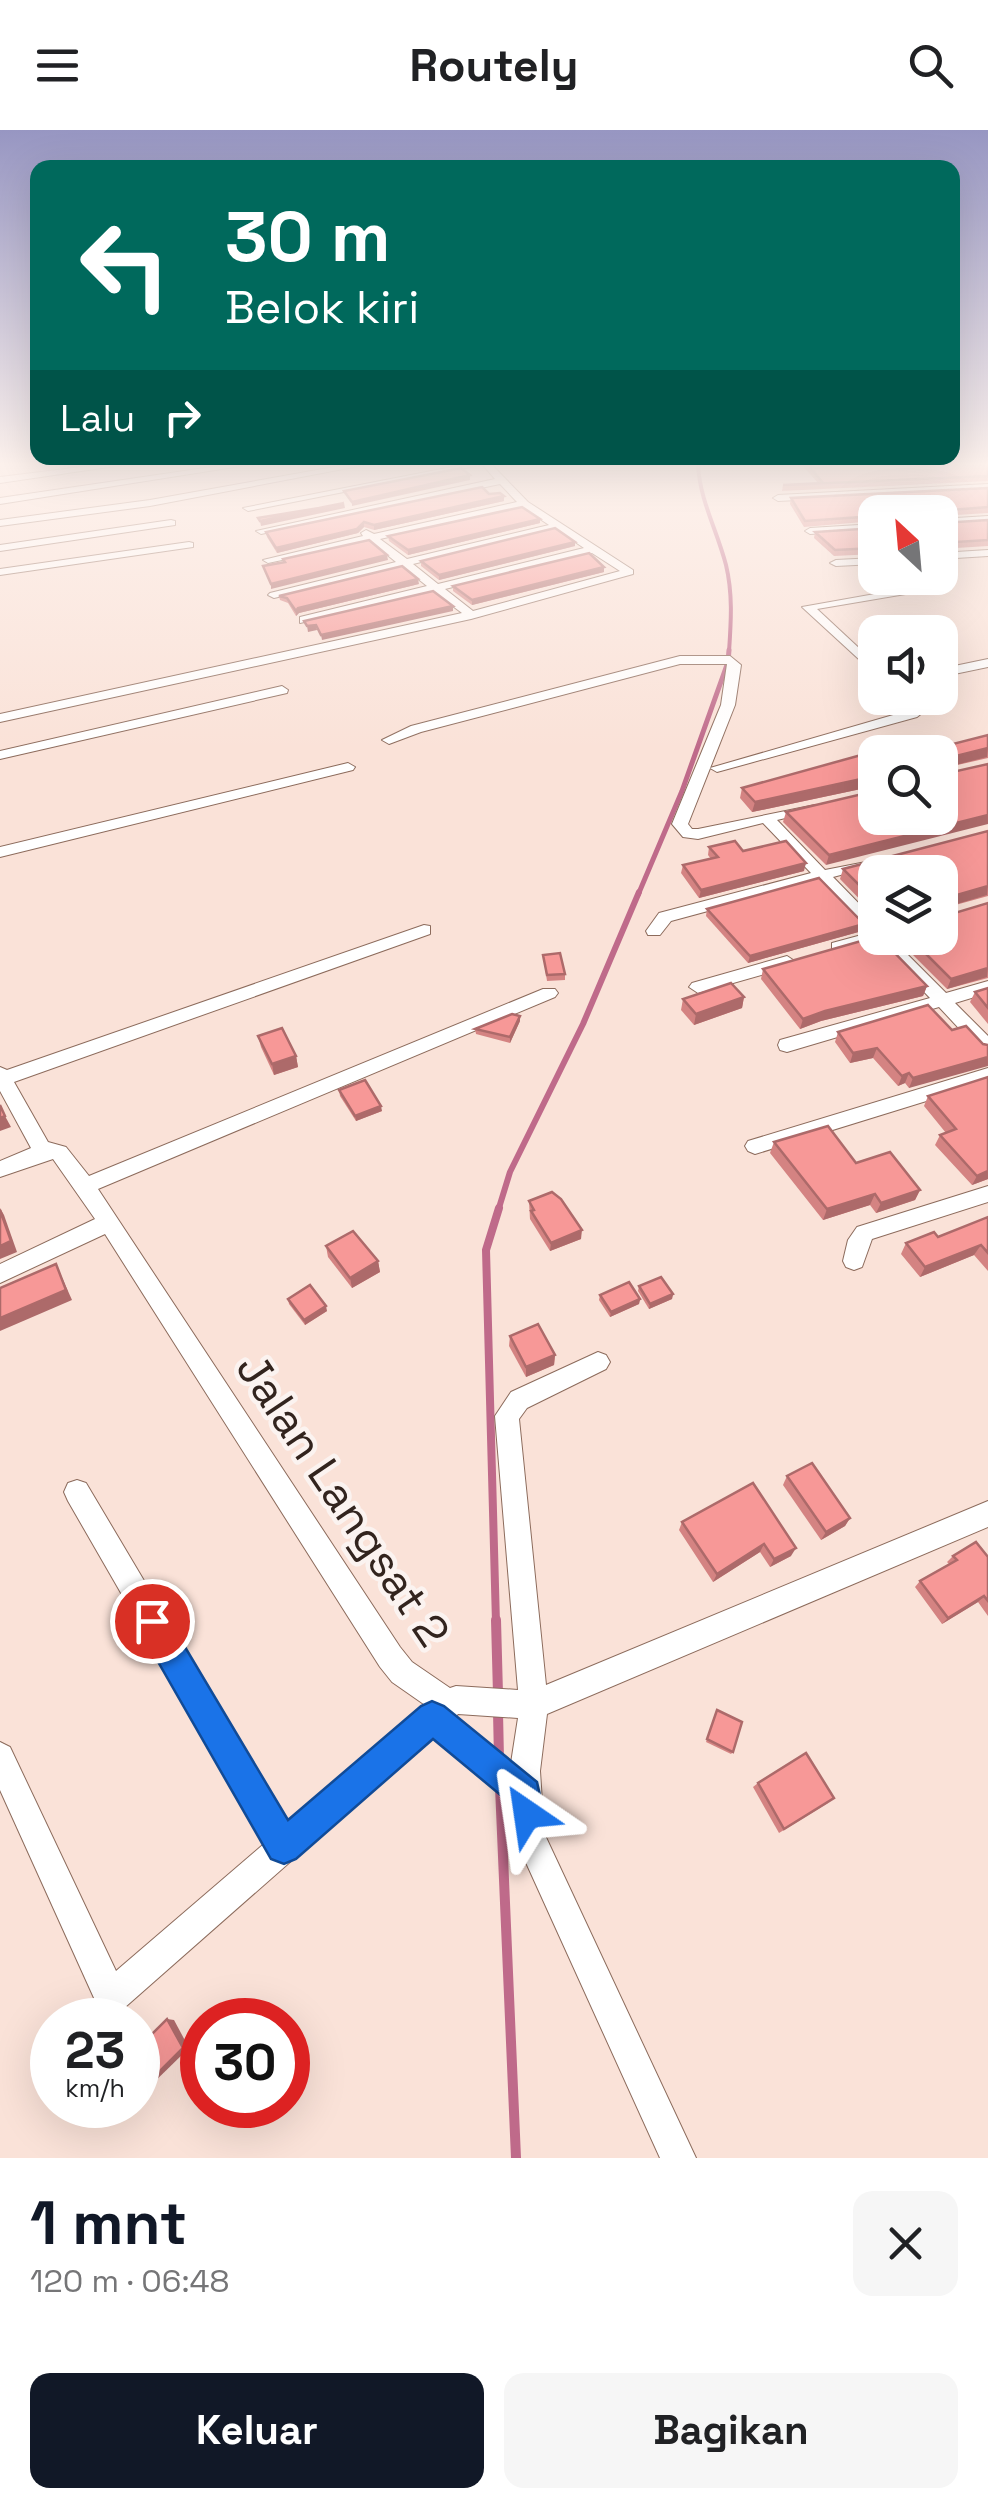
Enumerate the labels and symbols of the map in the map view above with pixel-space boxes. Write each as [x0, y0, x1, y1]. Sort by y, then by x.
north arrow [858, 495, 958, 595]
street label: Jalan Langsat 2 [224, 1342, 462, 1658]
pin [110, 1579, 195, 1664]
position arrow [475, 1762, 579, 1866]
speed limit sign: 30 [180, 1998, 310, 2128]

